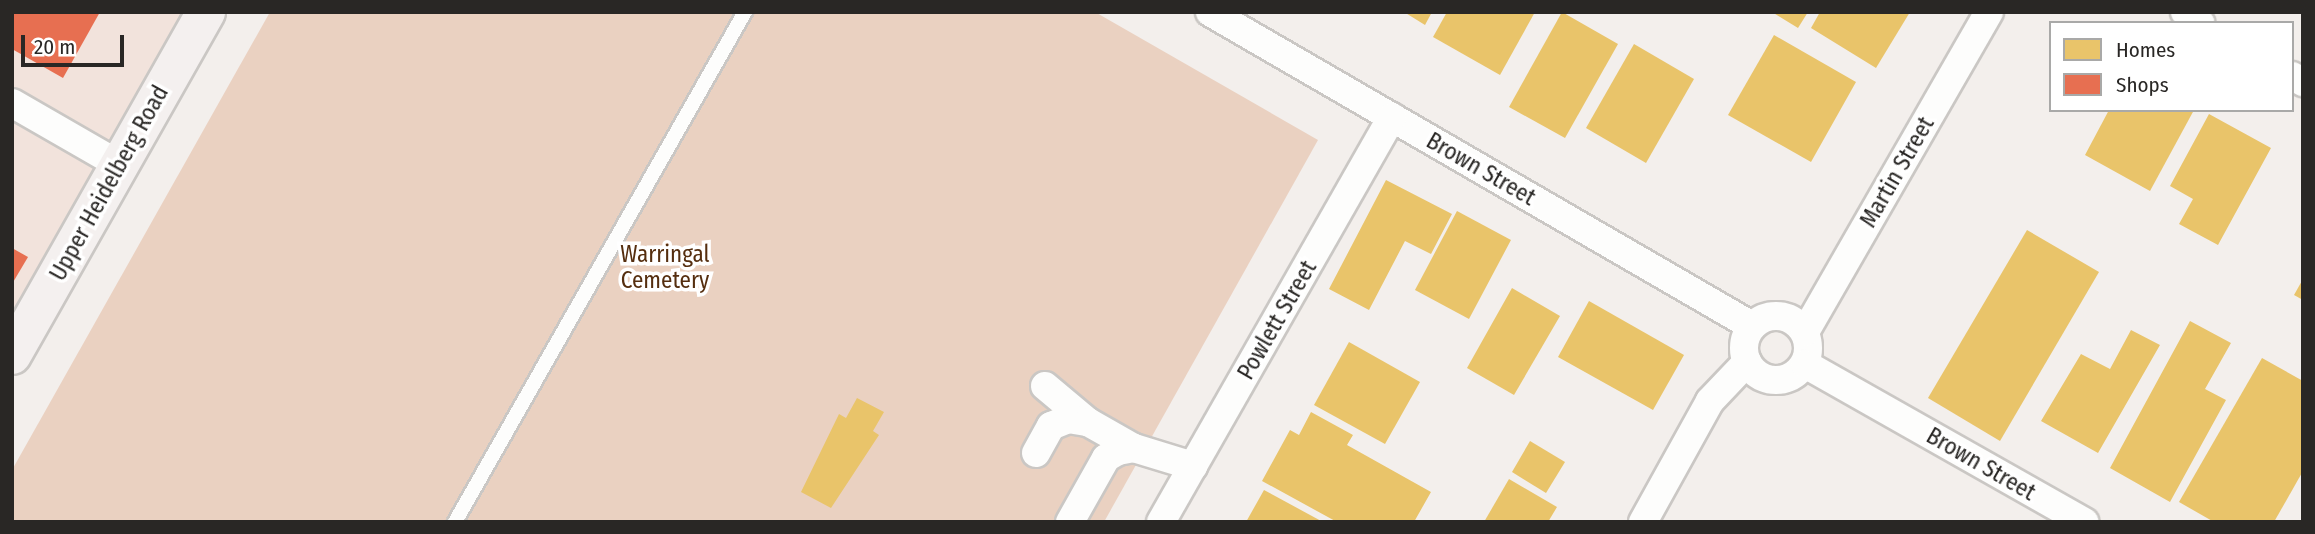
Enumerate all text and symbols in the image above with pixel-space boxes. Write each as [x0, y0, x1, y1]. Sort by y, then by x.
scale bar [24, 21, 128, 65]
legend [2049, 21, 2294, 112]
text: 20 m [34, 34, 75, 60]
text: Homes [2116, 37, 2175, 63]
text: Shops [2116, 72, 2169, 98]
street label: Upper Heidelberg Road [44, 81, 174, 285]
street label: Martin Street [1854, 112, 1940, 232]
street label: Brown Street [1422, 127, 1540, 211]
park label: Warringal Cemetery [620, 240, 710, 294]
street label: Powlett Street [1232, 256, 1322, 384]
street label: Brown Street [1922, 422, 2040, 506]

